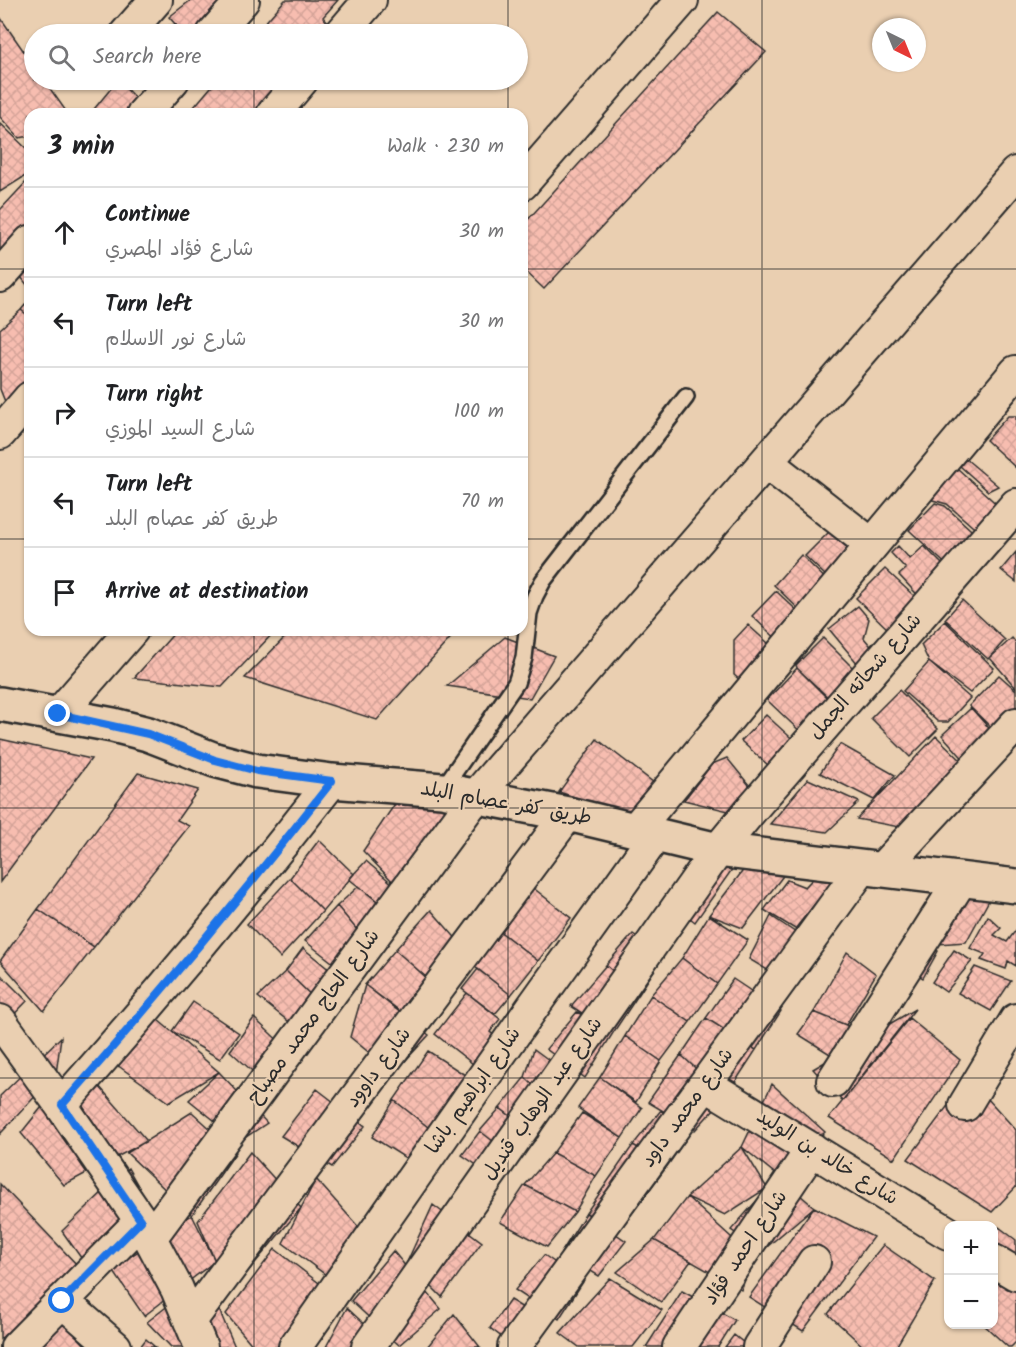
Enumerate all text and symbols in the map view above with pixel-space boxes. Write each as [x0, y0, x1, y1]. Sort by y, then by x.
north arrow [872, 18, 926, 72]
search box [24, 24, 528, 90]
text: Search here [93, 40, 201, 75]
icon: search [45, 41, 78, 74]
text: 3 min [48, 126, 115, 168]
text: Walk · 230 m [387, 131, 504, 163]
text: Continue [105, 198, 190, 233]
icon: ahead [48, 216, 81, 249]
text: 30 m [459, 216, 504, 248]
text: شارع فؤاد المصري [105, 234, 253, 266]
text: Turn left [105, 288, 192, 323]
icon: left [48, 306, 81, 339]
text: 30 m [459, 306, 504, 338]
text: شارع نور الاسلام [105, 324, 246, 356]
text: Turn right [105, 378, 203, 413]
icon: right [48, 396, 81, 429]
text: 100 m [454, 396, 504, 428]
text: شارع السيد الموزي [105, 414, 255, 446]
text: Turn left [105, 468, 192, 503]
icon: left [48, 486, 81, 519]
text: 70 m [461, 486, 504, 518]
text: طريق كفر عصام البلد [105, 504, 278, 536]
text: Arrive at destination [105, 575, 308, 610]
icon: arrive [48, 576, 81, 609]
street label: شارع شحاته الجمل [801, 606, 931, 748]
route end [44, 700, 70, 726]
street label: طريق كفر عصام البلد [418, 773, 594, 835]
street label: شارع الحاج محمد مصباح [239, 923, 389, 1111]
street label: شارع عبد الوهاب قنديل [474, 1010, 612, 1188]
street label: شارع داوود [338, 1021, 420, 1115]
street label: شارع ابراهيم باشا [418, 1021, 530, 1161]
street label: شارع محمد داود [633, 1041, 743, 1175]
street label: شارع خالد بن الوليد [750, 1101, 904, 1215]
street label: شارع احمد فؤاد [695, 1184, 797, 1312]
map controls [944, 1221, 998, 1329]
button: + [944, 1221, 998, 1275]
button: − [944, 1275, 998, 1329]
route start [48, 1287, 74, 1313]

